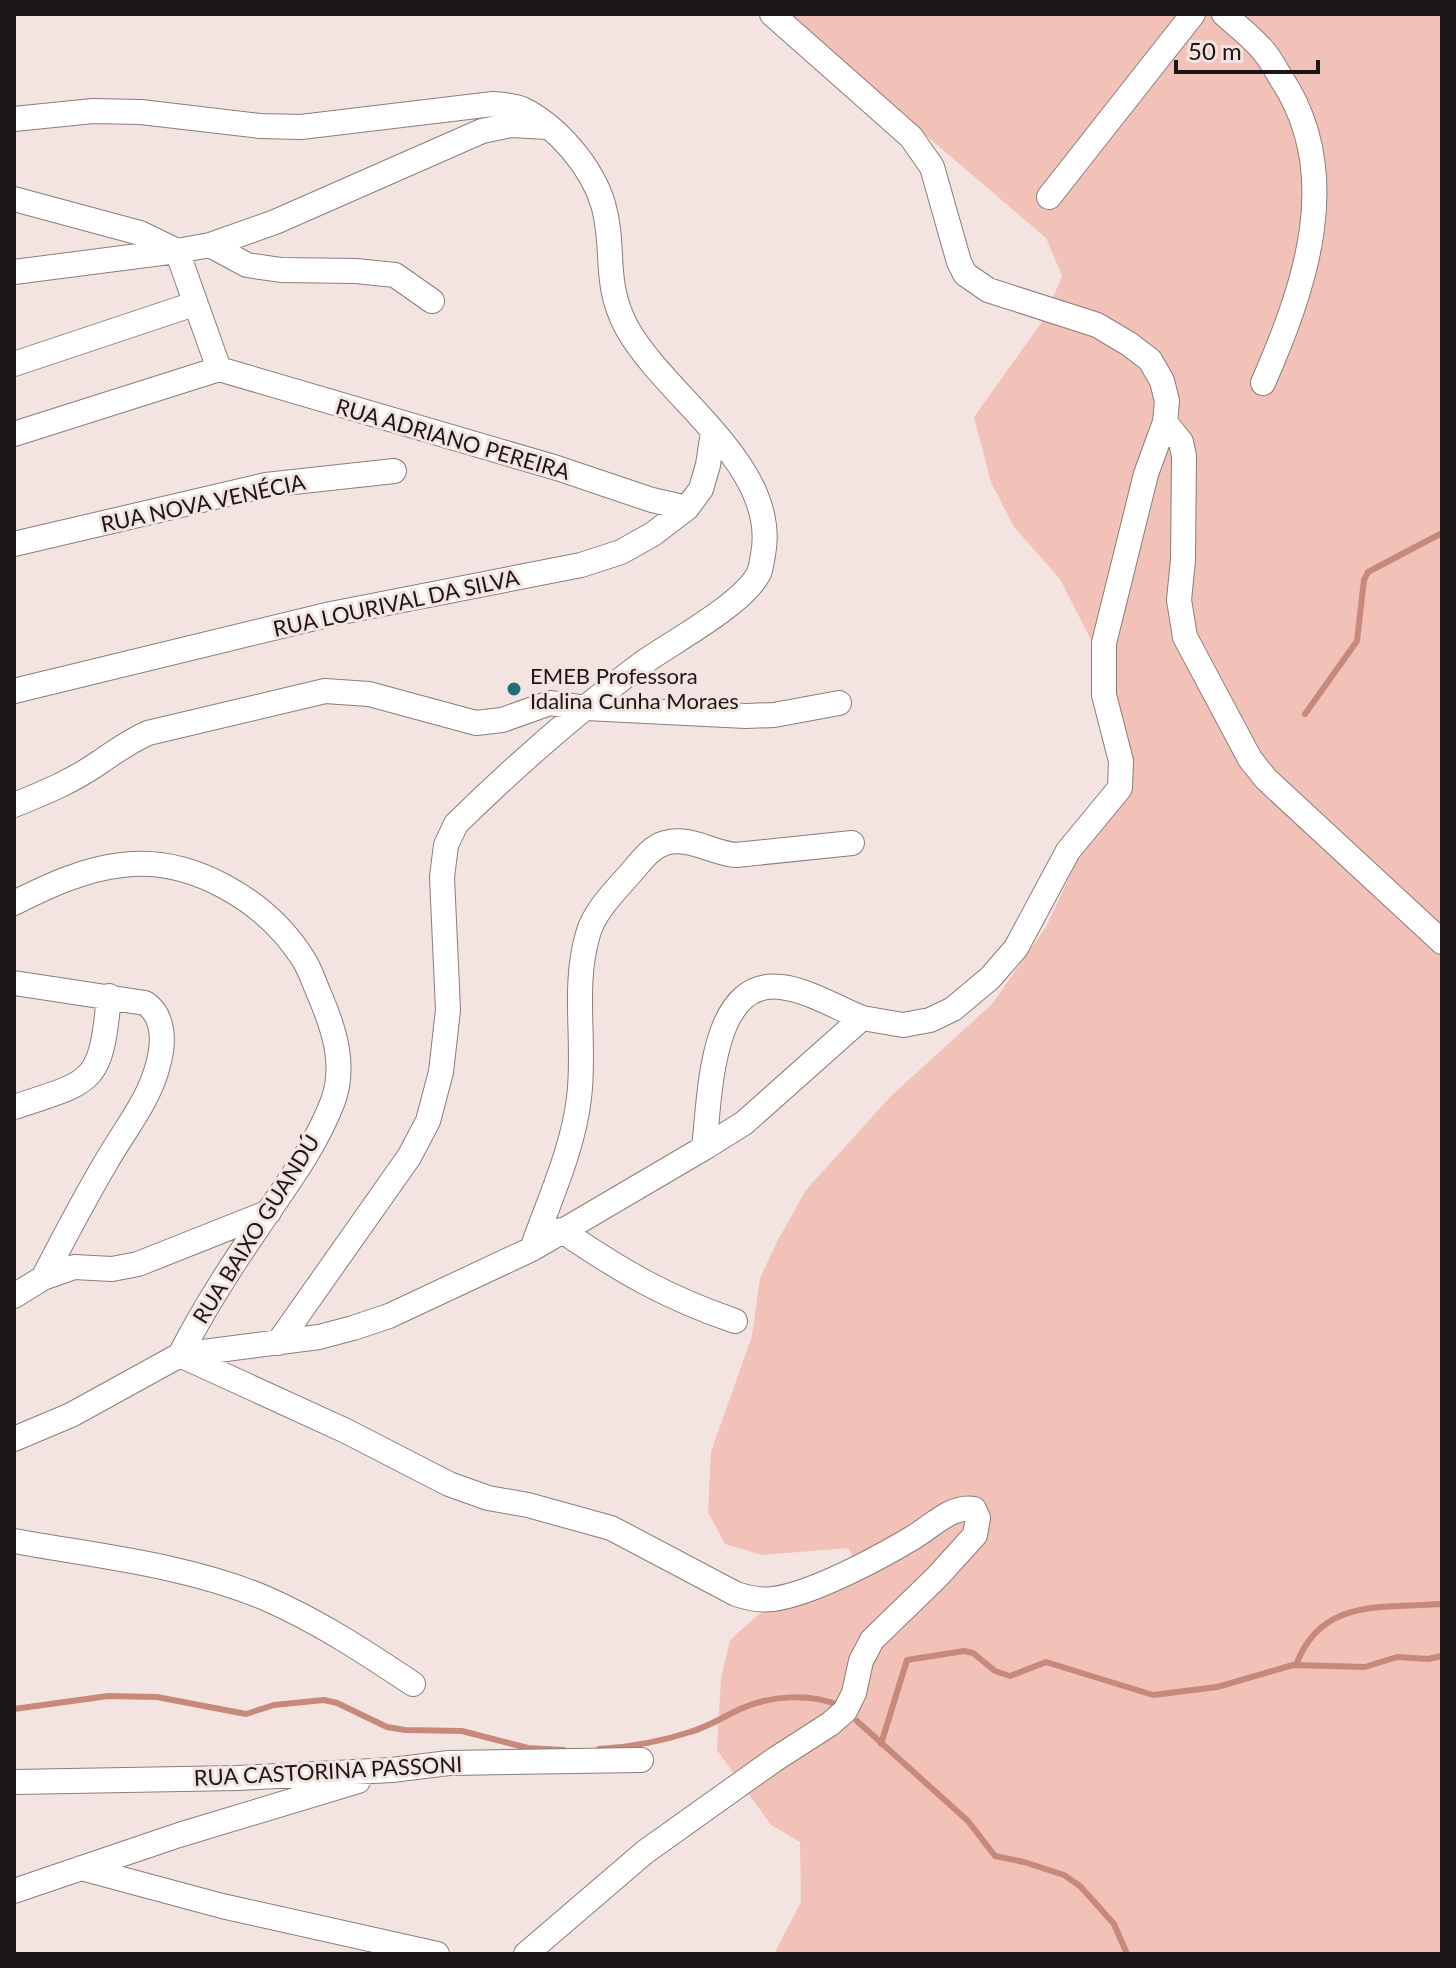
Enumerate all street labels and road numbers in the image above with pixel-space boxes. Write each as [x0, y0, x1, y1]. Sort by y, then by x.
street label: RUA ADRIANO PEREIRA [333, 392, 573, 485]
street label: RUA NOVA VENÉCIA [98, 468, 308, 537]
street label: RUA LOURIVAL DA SILVA [271, 563, 521, 642]
street label: RUA BAIXO GUANDÚ [186, 1129, 325, 1328]
street label: RUA CASTORINA PASSONI [193, 1750, 463, 1791]

